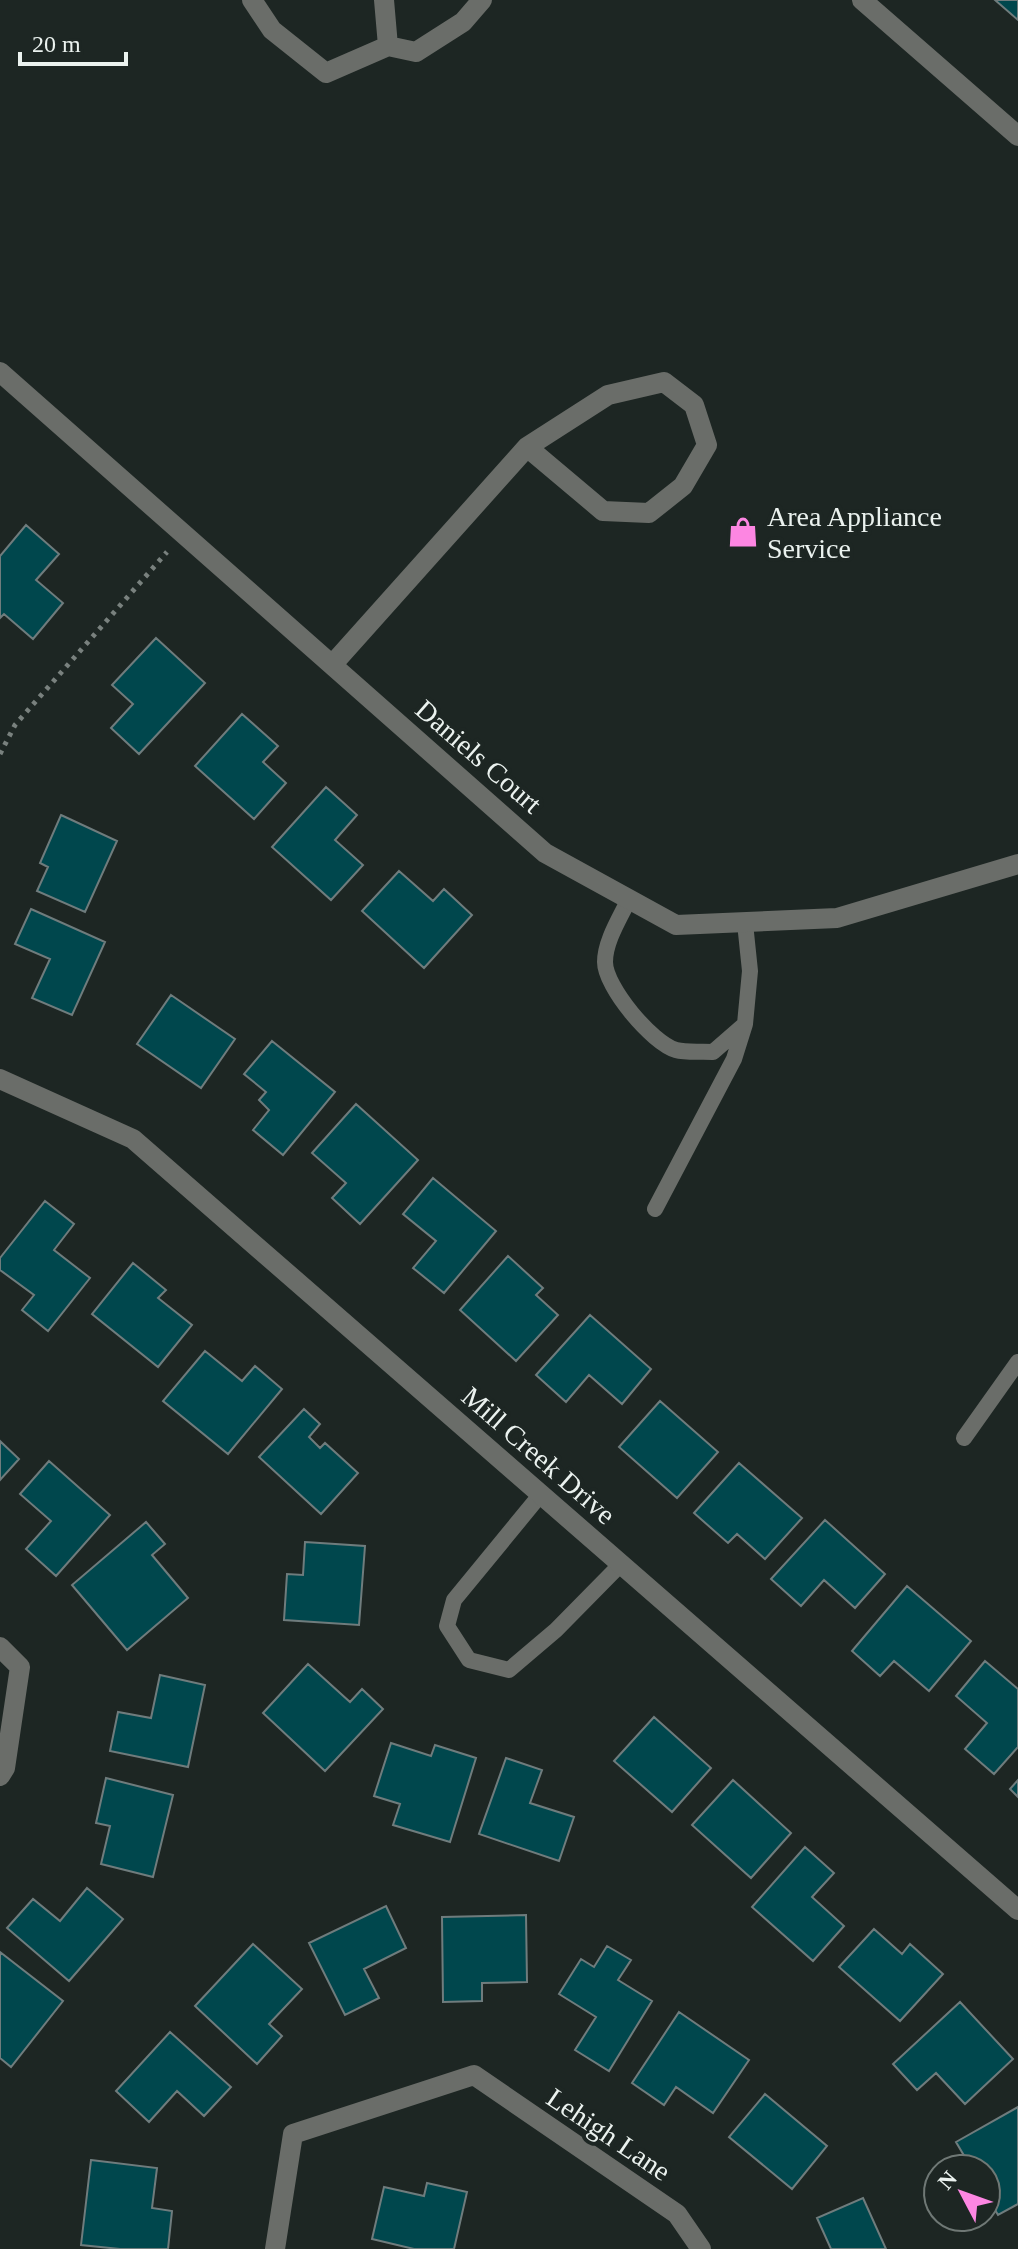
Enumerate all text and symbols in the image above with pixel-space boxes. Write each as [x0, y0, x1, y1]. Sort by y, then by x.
scale bar [20, 16, 126, 66]
text: 20 m [32, 31, 81, 57]
place label: Area Appliance Service [767, 501, 942, 564]
shop icon: Area Appliance Service [726, 515, 760, 549]
street label: Daniels Court [410, 693, 548, 819]
street label: Mill Creek Drive [456, 1380, 622, 1530]
street label: Lehigh Lane [541, 2082, 676, 2187]
north arrow [922, 2153, 1002, 2233]
text: N [933, 2166, 962, 2194]

